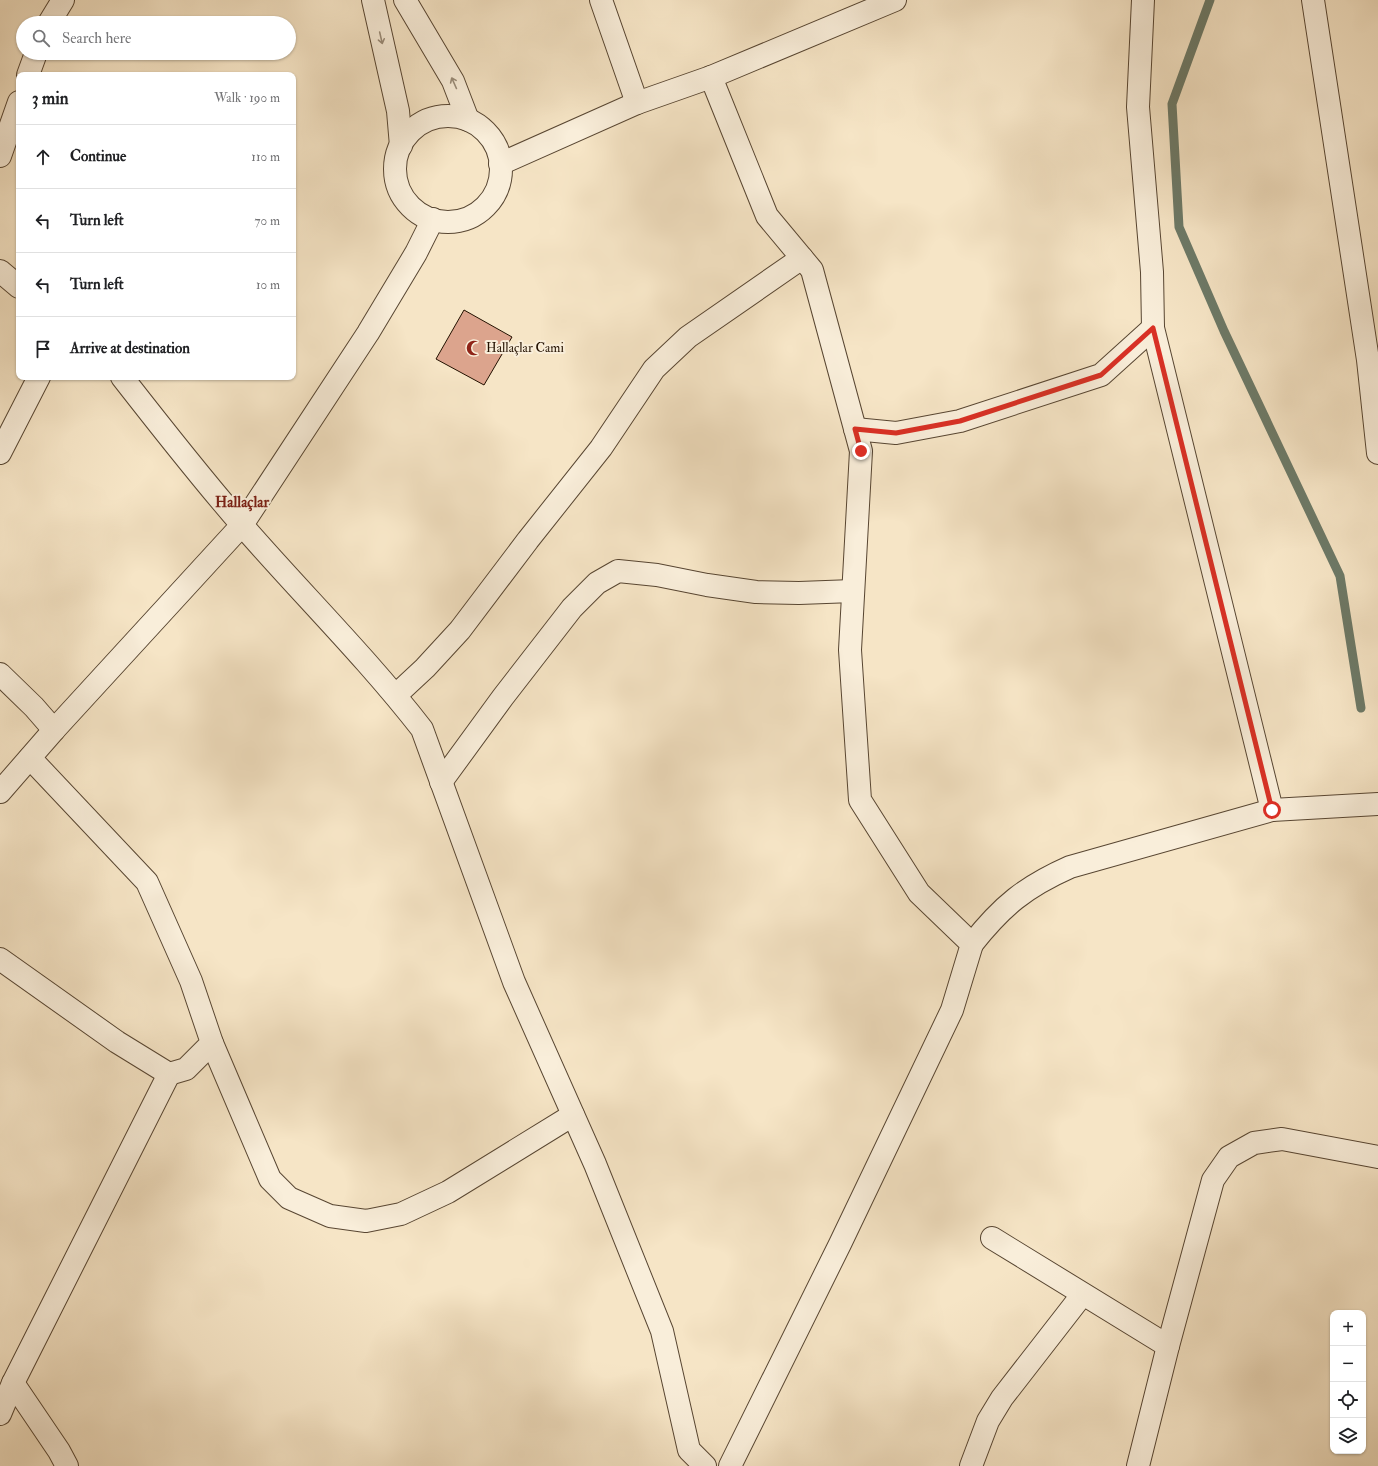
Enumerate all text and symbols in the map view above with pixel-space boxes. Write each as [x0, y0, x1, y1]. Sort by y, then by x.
search box [16, 16, 296, 60]
icon: search [30, 27, 52, 49]
text: Search here [62, 29, 131, 48]
one-way arrow [378, 31, 385, 44]
one-way arrow [450, 78, 457, 90]
text: 3 min [32, 88, 69, 109]
text: Walk · 190 m [214, 90, 280, 106]
icon: ahead [32, 146, 54, 168]
text: Continue [70, 147, 126, 166]
text: 110 m [251, 149, 280, 165]
icon: left [32, 210, 54, 232]
text: Turn left [70, 211, 124, 230]
text: 70 m [255, 213, 280, 229]
icon: left [32, 274, 54, 296]
text: Turn left [70, 275, 124, 294]
text: 10 m [256, 277, 280, 293]
icon: arrive [32, 338, 54, 360]
text: Arrive at destination [70, 339, 190, 358]
mosque icon: Hallaçlar Cami [465, 339, 483, 357]
place label: Hallaçlar Cami [486, 340, 564, 356]
route end [852, 442, 870, 460]
district label: Hallaçlar [215, 493, 269, 512]
route start [1263, 801, 1281, 819]
map controls [1330, 1310, 1366, 1454]
button: + [1330, 1310, 1366, 1346]
button: − [1330, 1346, 1366, 1382]
button: locate [1330, 1382, 1366, 1418]
button: layers [1330, 1418, 1366, 1454]

